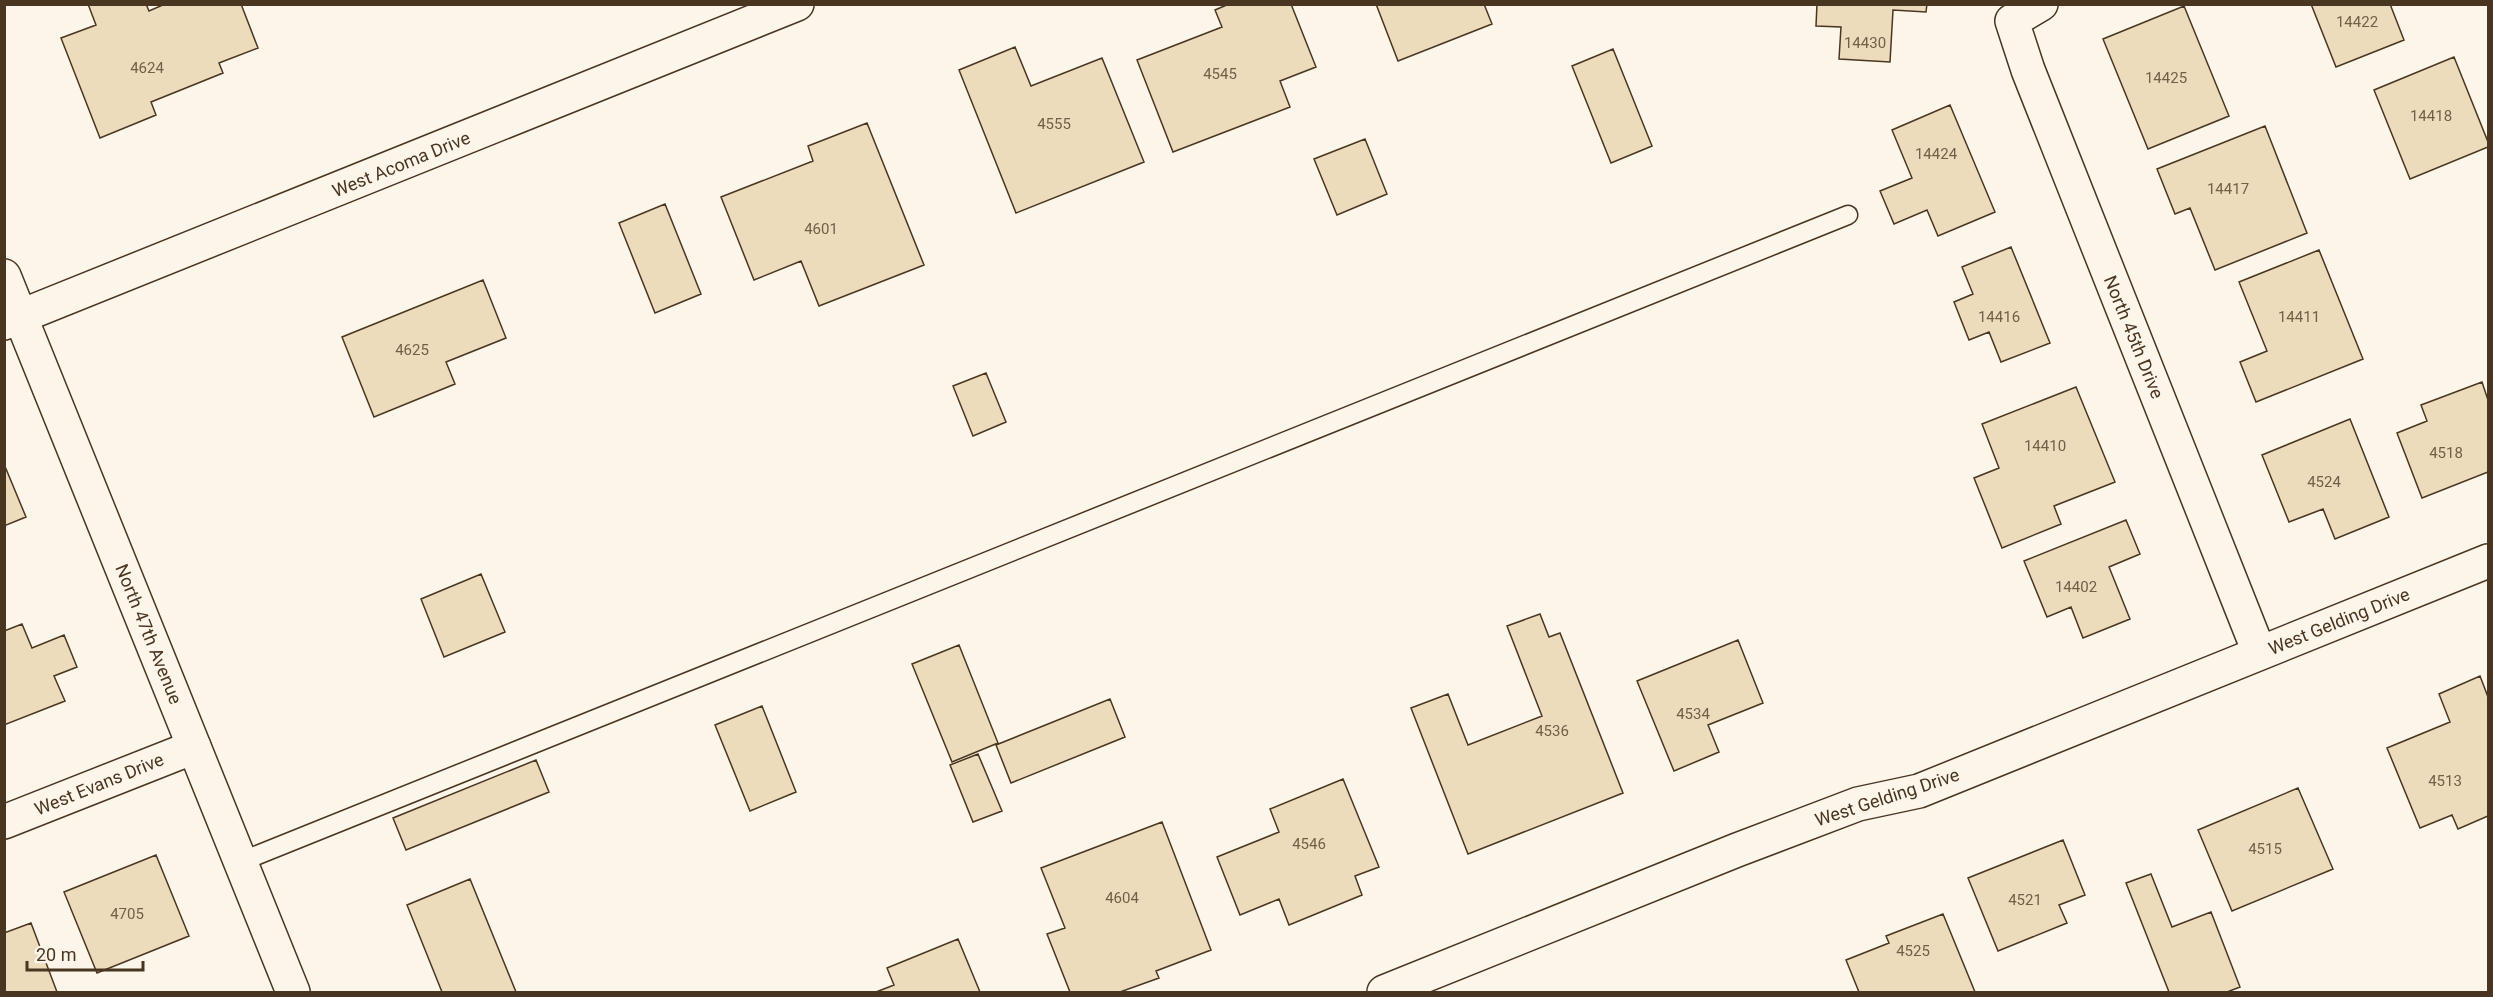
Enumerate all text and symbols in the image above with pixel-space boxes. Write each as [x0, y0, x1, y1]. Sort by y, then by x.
house number: 14422 [2336, 13, 2378, 31]
house number: 14430 [1844, 34, 1886, 52]
house number: 4624 [130, 59, 164, 77]
house number: 4545 [1203, 65, 1237, 83]
house number: 14425 [2145, 69, 2187, 87]
house number: 14418 [2410, 107, 2452, 125]
house number: 4555 [1037, 115, 1071, 133]
street label: West Acoma Drive [329, 127, 473, 201]
house number: 14424 [1915, 145, 1958, 163]
house number: 14417 [2207, 180, 2249, 198]
house number: 4601 [804, 220, 838, 238]
street label: North 45th Drive [2100, 272, 2168, 402]
house number: 14416 [1978, 308, 2020, 326]
house number: 14411 [2278, 308, 2320, 326]
house number: 4625 [395, 341, 429, 359]
house number: 14410 [2024, 437, 2066, 455]
house number: 4518 [2429, 444, 2463, 462]
house number: 4524 [2307, 473, 2341, 491]
street label: North 47th Avenue [111, 561, 187, 707]
house number: 14402 [2055, 578, 2097, 596]
street label: West Gelding Drive [2265, 583, 2413, 659]
house number: 4534 [1676, 705, 1710, 723]
house number: 4536 [1535, 722, 1569, 740]
street label: West Evans Drive [31, 749, 167, 819]
street label: West Gelding Drive [1812, 764, 1962, 830]
house number: 4513 [2428, 772, 2462, 790]
house number: 4546 [1292, 835, 1326, 853]
house number: 4515 [2248, 840, 2282, 858]
house number: 4604 [1105, 889, 1139, 907]
house number: 4521 [2008, 891, 2042, 909]
house number: 4705 [110, 905, 144, 923]
scale bar [27, 934, 142, 972]
house number: 4525 [1896, 942, 1930, 960]
text: 20 m [36, 944, 76, 965]

